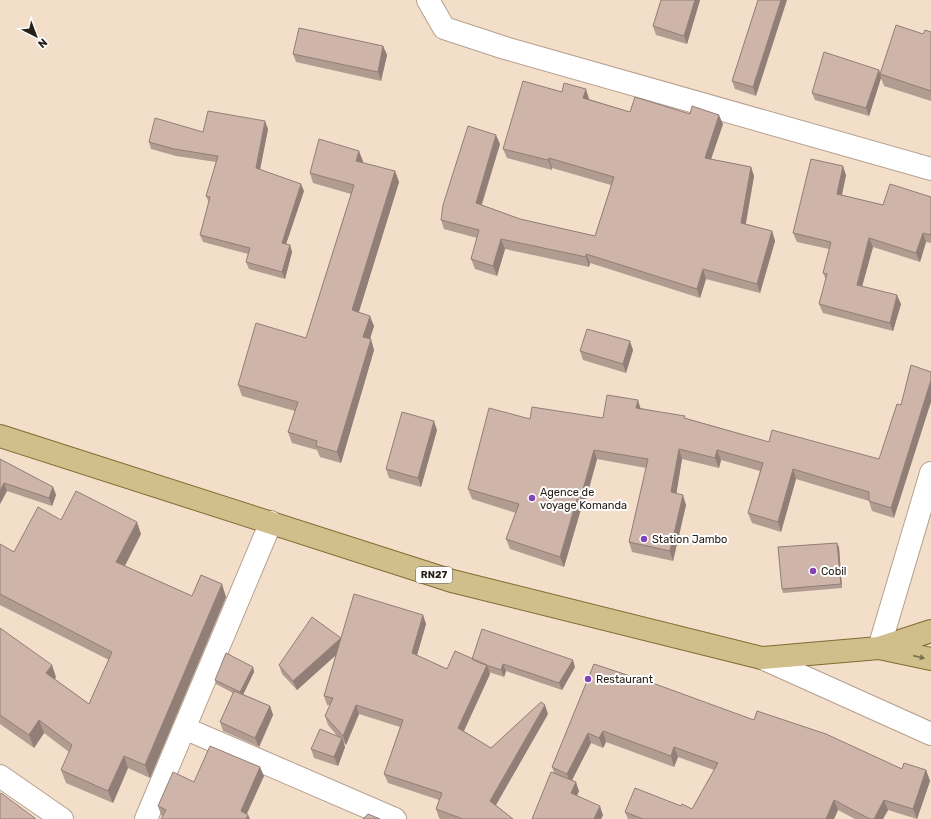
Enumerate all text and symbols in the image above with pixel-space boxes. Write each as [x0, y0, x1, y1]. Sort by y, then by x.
north arrow [16, 16, 56, 56]
text: N [35, 36, 50, 51]
place label: Agence de voyage Komanda [540, 486, 627, 512]
marker: Agence de voyage Komanda [527, 493, 537, 503]
place label: Station Jambo [652, 533, 727, 546]
marker: Station Jambo [639, 534, 649, 544]
place label: Cobil [821, 565, 847, 578]
marker: Cobil [808, 566, 818, 576]
road number: RN27 [416, 567, 452, 583]
one-way arrow [913, 654, 925, 660]
place label: Restaurant [596, 673, 654, 686]
marker: Restaurant [583, 674, 593, 684]

